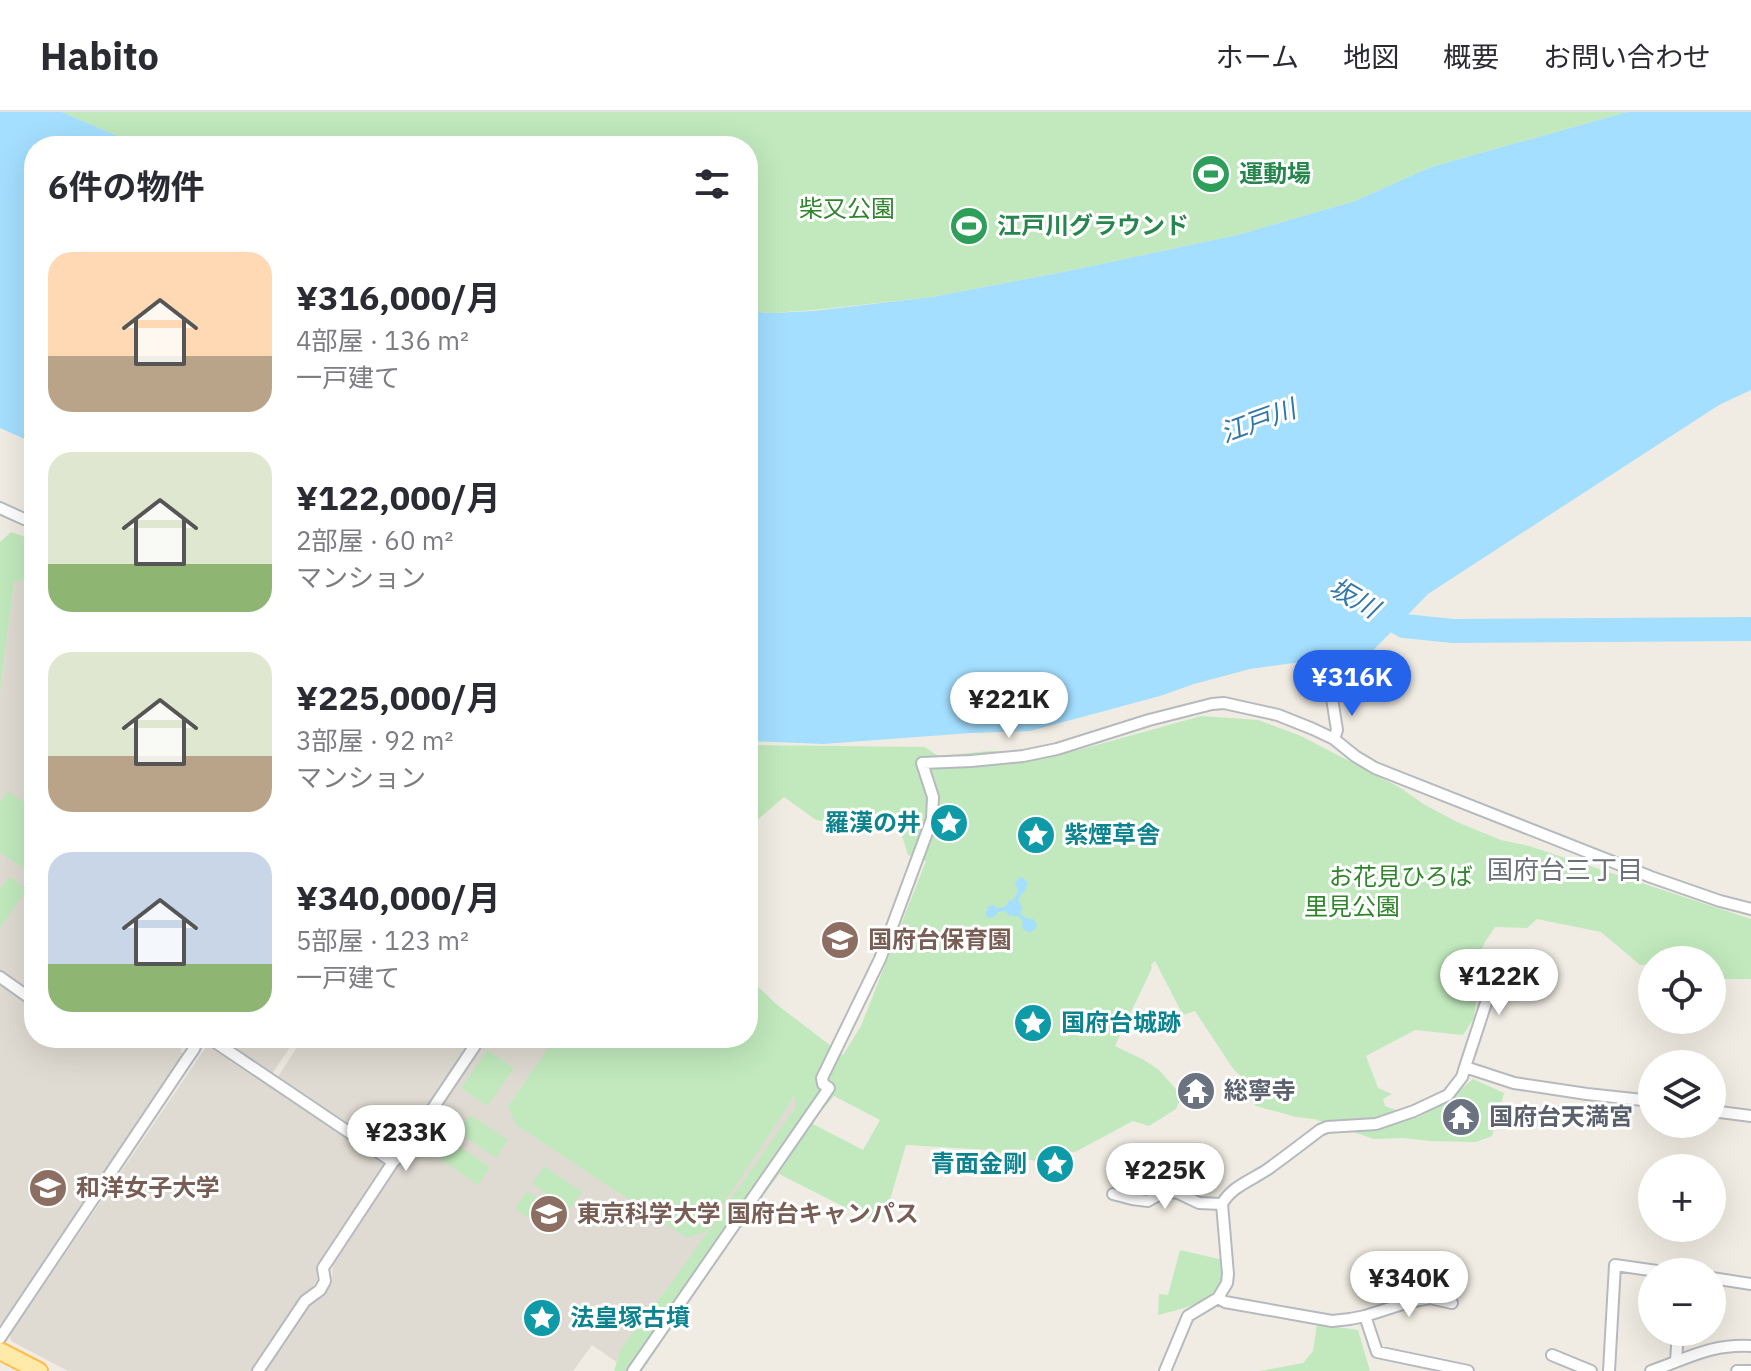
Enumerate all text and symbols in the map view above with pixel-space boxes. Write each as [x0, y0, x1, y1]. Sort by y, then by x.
text: Habito [40, 31, 159, 80]
text: ホーム [1216, 38, 1299, 75]
text: 地図 [1343, 38, 1399, 75]
text: 概要 [1443, 38, 1499, 75]
text: お問い合わせ [1543, 38, 1711, 75]
sports icon: 運動場 [1190, 153, 1232, 195]
place label: 運動場 [1239, 157, 1311, 189]
icon: filters [690, 162, 734, 206]
text: 6件の物件 [48, 164, 204, 208]
park label: 柴又公園 [799, 192, 895, 224]
sports icon: 江戸川グラウンド [948, 205, 990, 247]
place label: 江戸川グラウンド [997, 209, 1189, 241]
text: ¥316,000/月 [296, 275, 501, 319]
icon: home [112, 284, 208, 380]
text: 4部屋 · 136 m² [296, 323, 469, 357]
text: 一戸建て [296, 360, 400, 394]
water label: 江戸川 [1215, 390, 1303, 449]
text: ¥122,000/月 [296, 475, 501, 519]
icon: home [112, 484, 208, 580]
text: 2部屋 · 60 m² [296, 523, 453, 557]
text: マンション [296, 560, 426, 594]
water label: 坂川 [1323, 569, 1388, 626]
pin: ¥316K [1296, 650, 1408, 718]
text: ¥316K [1311, 659, 1393, 693]
pin: ¥221K [953, 672, 1065, 740]
text: ¥225,000/月 [296, 675, 501, 719]
text: ¥221K [968, 681, 1050, 715]
icon: home [112, 684, 208, 780]
text: 3部屋 · 92 m² [296, 723, 453, 757]
text: マンション [296, 760, 426, 794]
place icon: 羅漢の井 [928, 802, 970, 844]
place label: 羅漢の井 [825, 806, 921, 838]
place icon: 紫煙草舎 [1015, 814, 1057, 856]
place label: 紫煙草舎 [1064, 818, 1160, 850]
district label: 国府台三丁目 [1487, 852, 1643, 886]
park label: お花見ひろば [1329, 860, 1473, 892]
text: ¥340,000/月 [296, 875, 501, 919]
icon: home [112, 884, 208, 980]
park label: 里見公園 [1304, 890, 1400, 922]
school or university icon: 国府台保育園 [819, 919, 861, 961]
text: 5部屋 · 123 m² [296, 923, 469, 957]
place label: 国府台保育園 [868, 923, 1012, 955]
map controls [1638, 946, 1726, 1346]
button: locate [1638, 946, 1726, 1034]
pin: ¥122K [1443, 949, 1555, 1017]
text: ¥122K [1458, 958, 1540, 992]
text: 一戸建て [296, 960, 400, 994]
place icon: 国府台城跡 [1012, 1002, 1054, 1044]
place label: 国府台城跡 [1061, 1006, 1181, 1038]
button: layers [1638, 1050, 1726, 1138]
temple icon: 総寧寺 [1175, 1070, 1217, 1112]
place label: 総寧寺 [1224, 1074, 1296, 1106]
temple icon: 国府台天満宮 [1440, 1096, 1482, 1138]
place label: 国府台天満宮 [1489, 1100, 1633, 1132]
pin: ¥233K [350, 1105, 462, 1173]
text: ¥233K [365, 1114, 447, 1148]
place icon: 青面金剛 [1034, 1143, 1076, 1185]
pin: ¥225K [1109, 1143, 1221, 1211]
place label: 青面金剛 [931, 1147, 1027, 1179]
text: ¥225K [1124, 1152, 1206, 1186]
button: + [1638, 1154, 1726, 1242]
school or university icon: 和洋女子大学 [27, 1167, 69, 1209]
place label: 和洋女子大学 [76, 1171, 220, 1203]
school or university icon: 東京科学大学 国府台キャンパス [528, 1193, 570, 1235]
place label: 東京科学大学 国府台キャンパス [577, 1197, 919, 1229]
pin: ¥340K [1353, 1251, 1465, 1319]
button: − [1638, 1258, 1726, 1346]
text: ¥340K [1368, 1260, 1450, 1294]
place icon: 法皇塚古墳 [521, 1297, 563, 1339]
place label: 法皇塚古墳 [570, 1301, 690, 1333]

